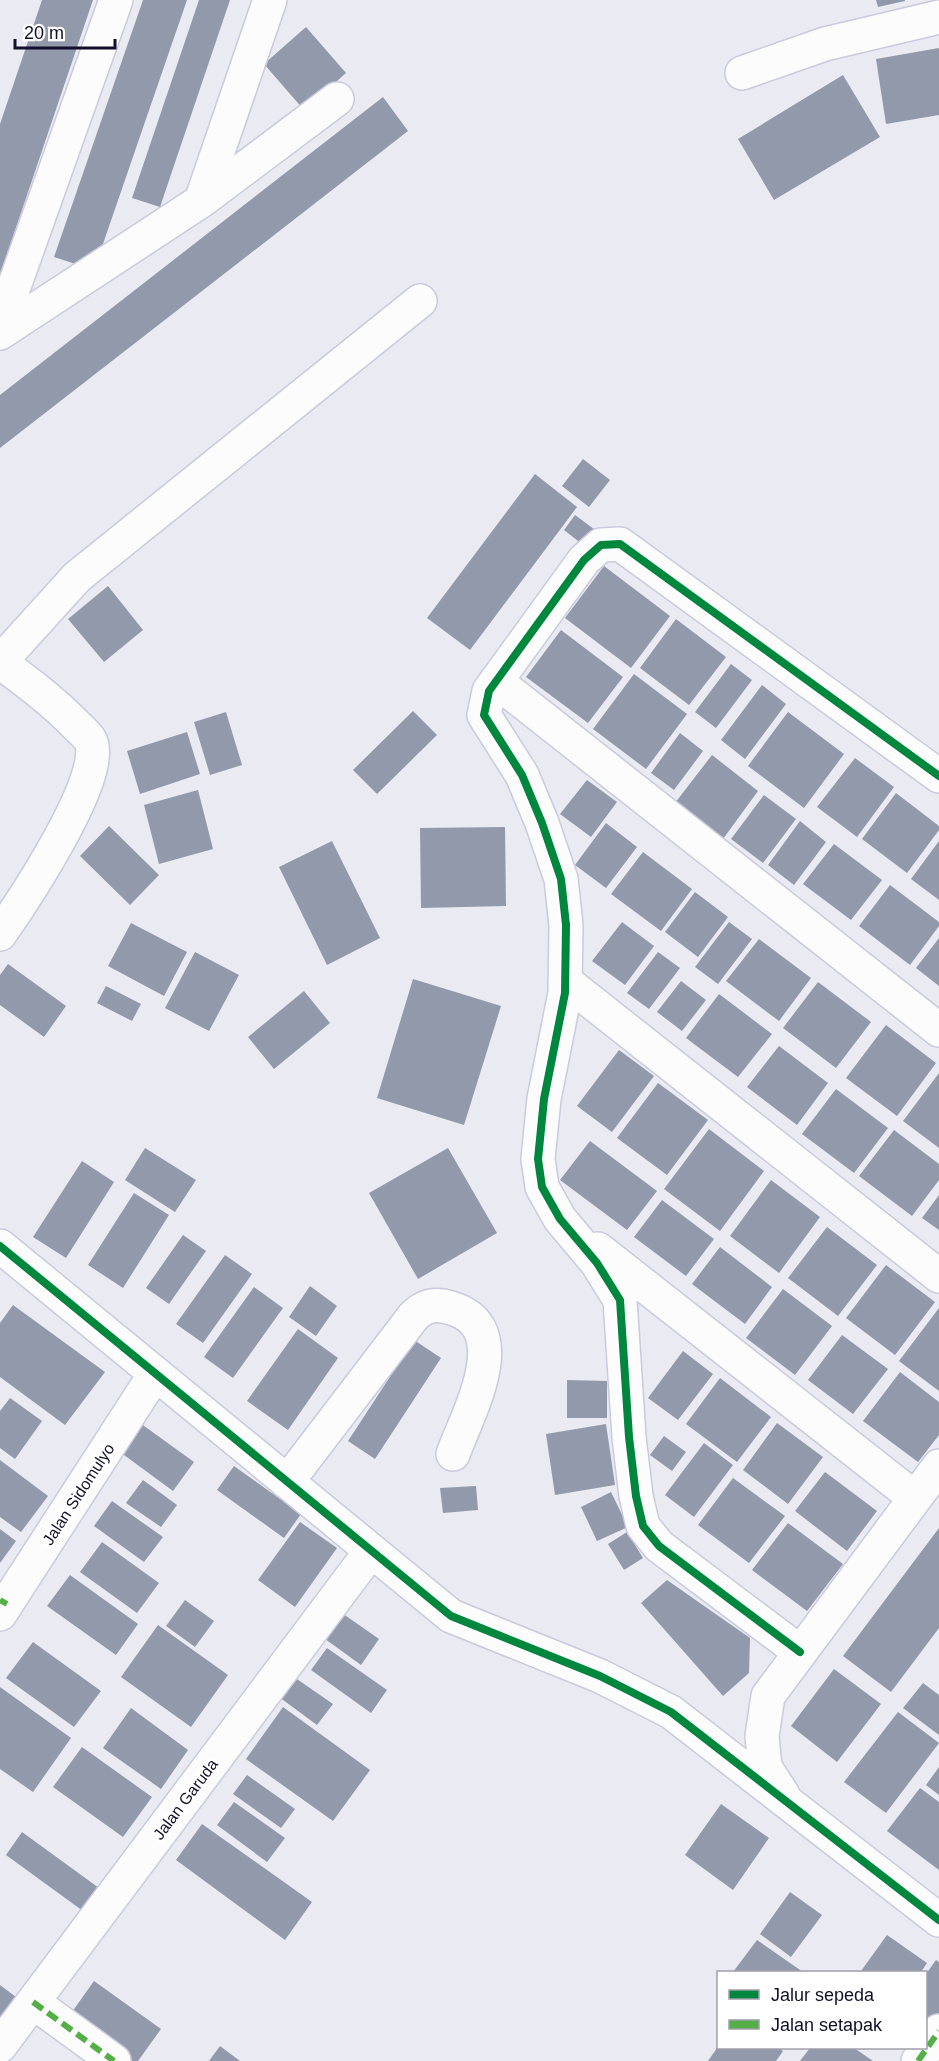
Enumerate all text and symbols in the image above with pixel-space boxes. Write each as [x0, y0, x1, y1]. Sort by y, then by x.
scale bar [15, 12, 116, 50]
text: 20 m [24, 23, 64, 43]
street label: Jalan Sidomulyo [39, 1440, 118, 1548]
street label: Jalan Garuda [150, 1756, 221, 1843]
legend [717, 1971, 927, 2049]
text: Jalur sepeda [771, 1985, 875, 2005]
text: Jalan setapak [771, 2015, 883, 2035]

